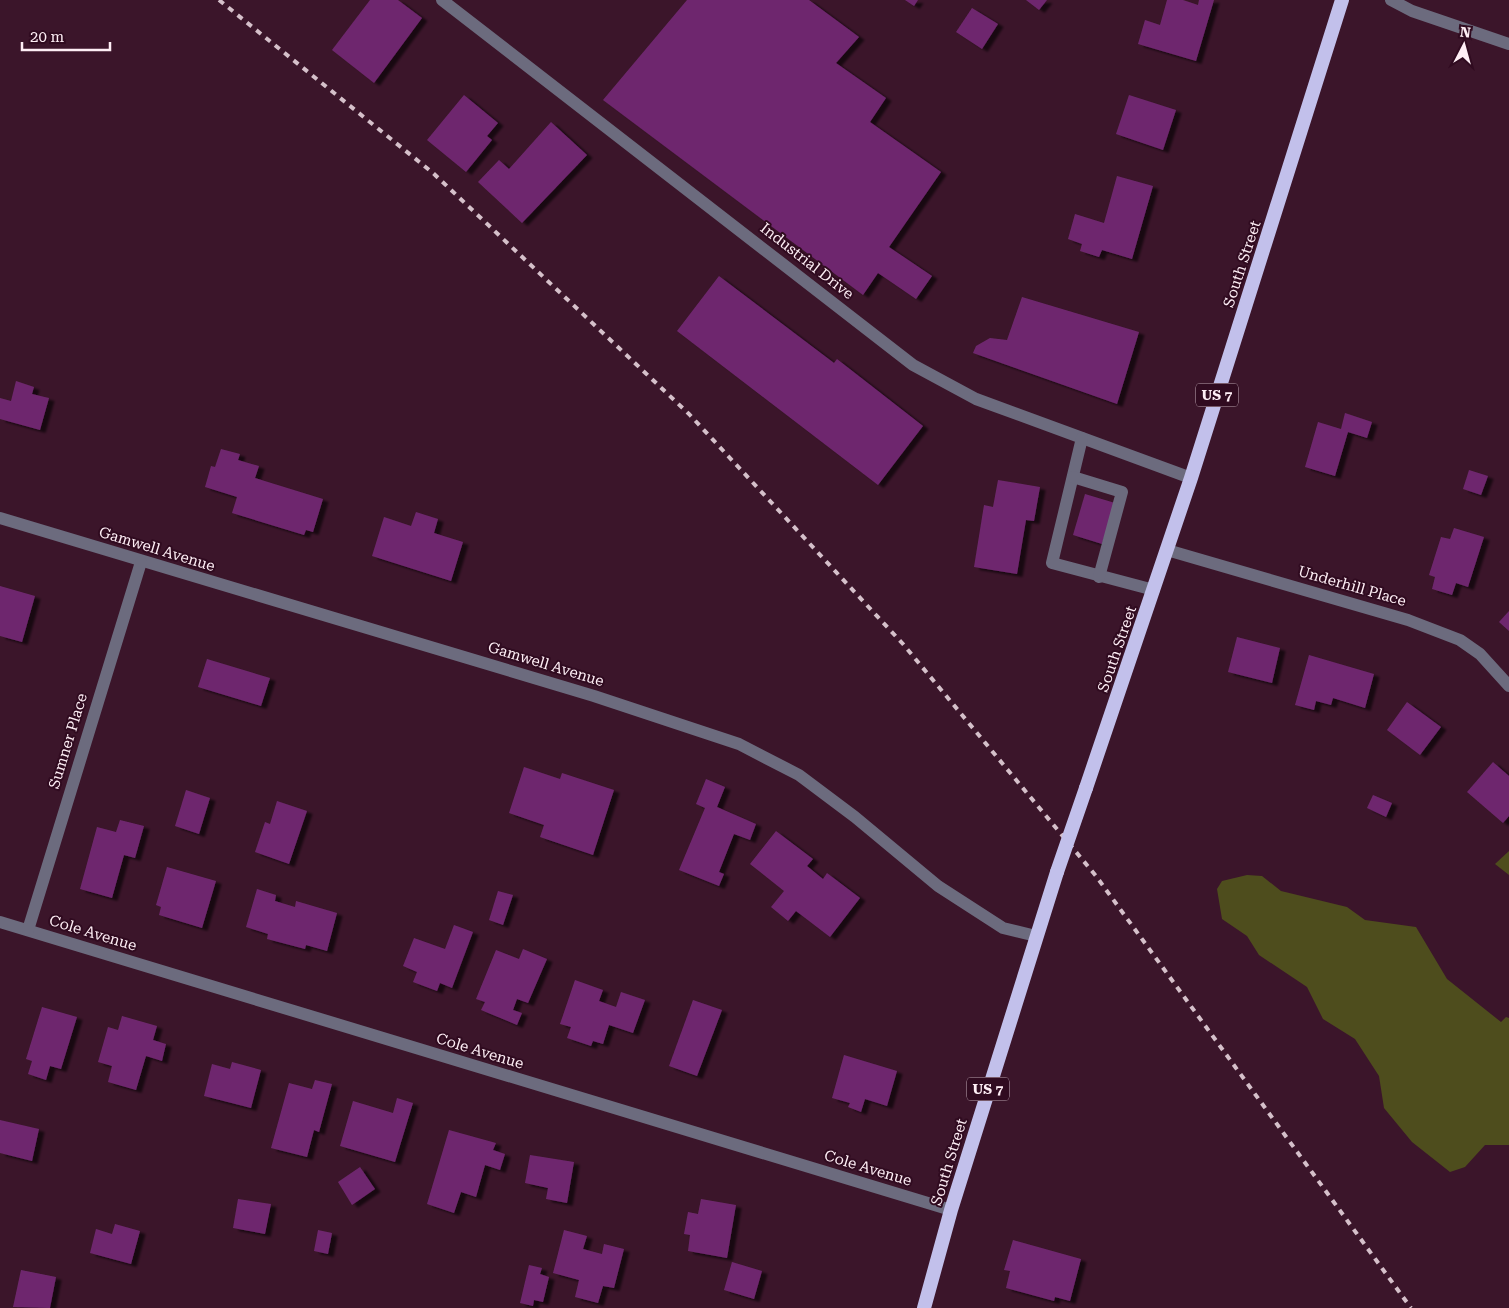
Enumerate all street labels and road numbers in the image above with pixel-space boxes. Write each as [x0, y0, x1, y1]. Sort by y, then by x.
street label: South Street [1219, 218, 1265, 310]
street label: Industrial Drive [757, 219, 857, 303]
road number: US 7 [1196, 384, 1238, 406]
street label: Gamwell Avenue [97, 523, 217, 575]
street label: Underhill Place [1296, 562, 1408, 610]
street label: South Street [1094, 603, 1140, 695]
street label: Gamwell Avenue [486, 638, 606, 690]
street label: Sumner Place [45, 691, 91, 791]
street label: Cole Avenue [47, 911, 139, 955]
street label: Cole Avenue [434, 1029, 526, 1073]
road number: US 7 [967, 1078, 1009, 1100]
street label: South Street [927, 1116, 971, 1208]
street label: Cole Avenue [822, 1146, 914, 1190]

